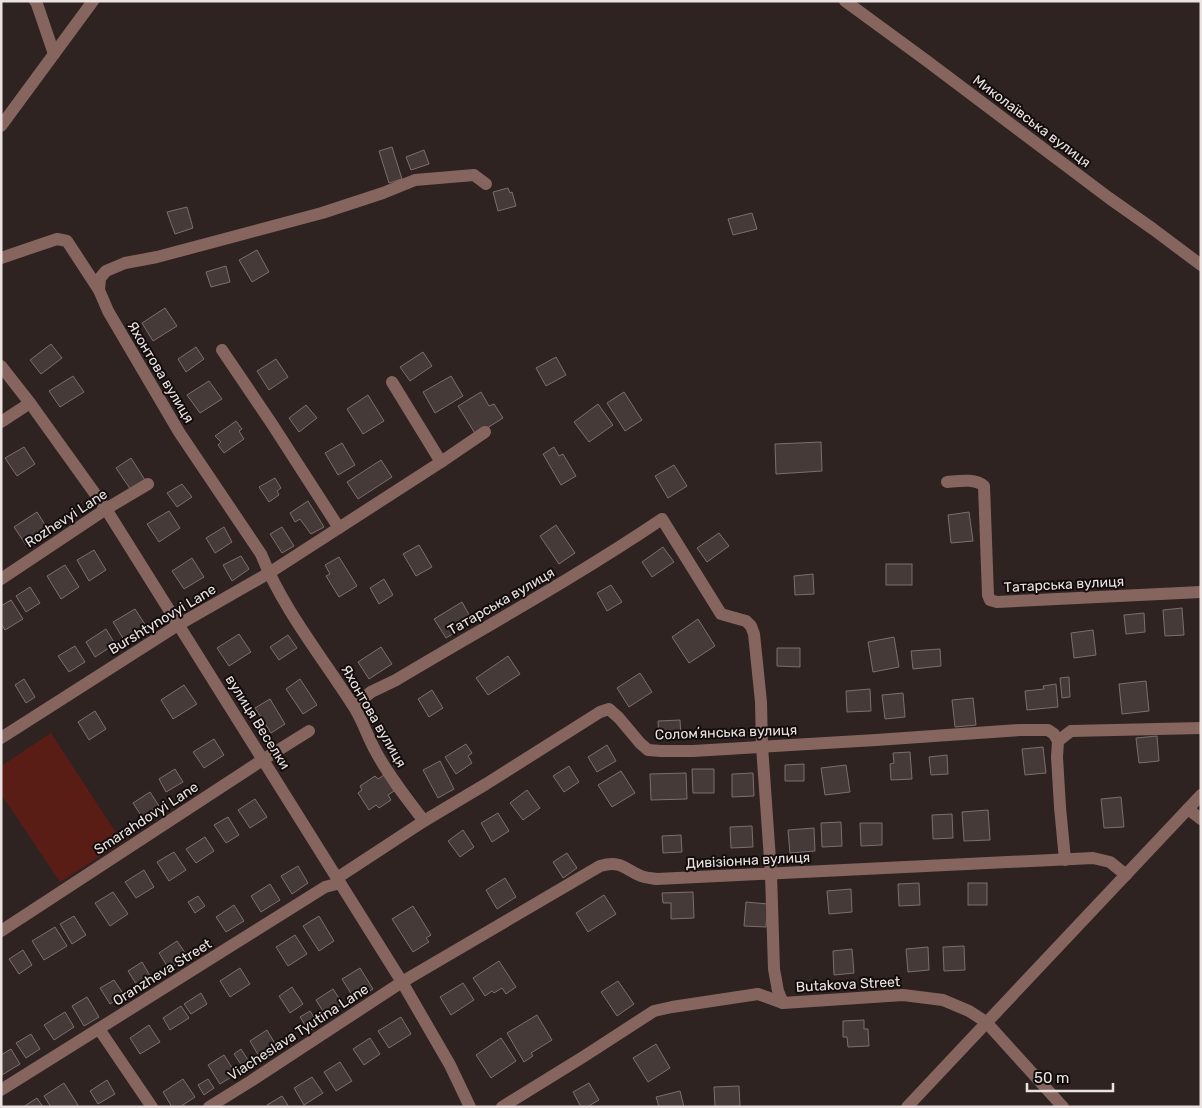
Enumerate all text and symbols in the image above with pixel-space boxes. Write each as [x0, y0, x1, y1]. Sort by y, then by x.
street label: Миколаївська вулиця [969, 72, 1094, 171]
street label: Яхонтова вулиця [124, 318, 198, 426]
street label: Rozhevyi Lane [22, 485, 111, 551]
street label: Татарська вулиця [445, 564, 558, 639]
street label: Татарська вулиця [1003, 573, 1125, 596]
street label: Burshtynovyi Lane [105, 581, 219, 658]
street label: Яхонтова вулиця [337, 662, 410, 771]
street label: вулиця Веселки [222, 672, 293, 773]
street label: Соломʼянська вулиця [655, 722, 797, 743]
street label: Smarahdovyi Lane [91, 778, 202, 858]
street label: Дивізіонна вулиця [685, 849, 811, 872]
street label: Oranzheva Street [110, 935, 215, 1010]
street label: Butakova Street [795, 973, 901, 996]
street label: Viacheslava Tyutina Lane [225, 980, 372, 1084]
scale bar [1027, 1060, 1113, 1092]
text: 50 m [1034, 1069, 1069, 1087]

